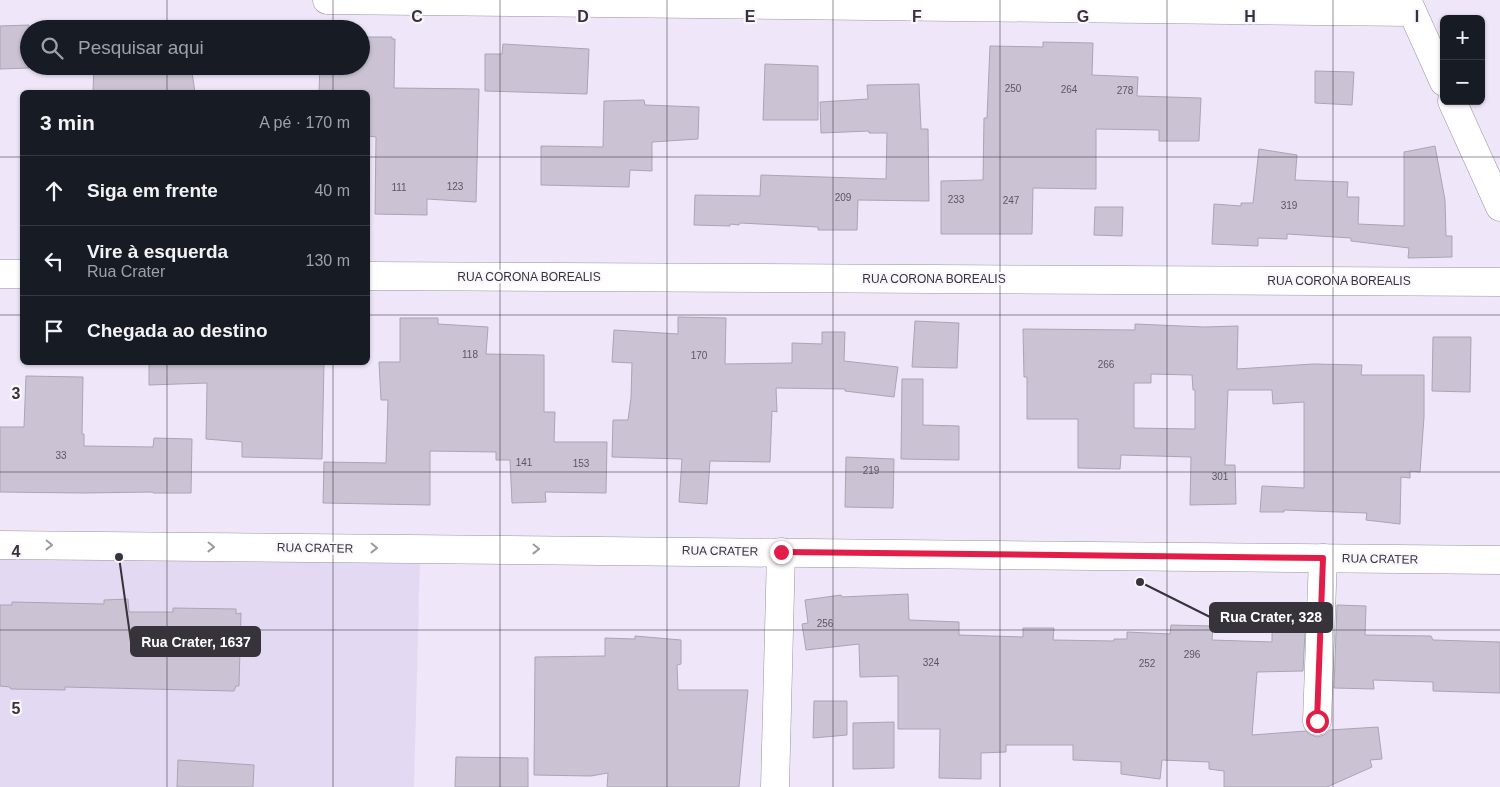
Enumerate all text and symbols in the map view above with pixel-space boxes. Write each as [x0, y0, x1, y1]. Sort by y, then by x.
text: C [411, 8, 423, 25]
text: D [577, 8, 589, 25]
text: E [745, 8, 756, 25]
text: F [912, 8, 922, 25]
text: G [1077, 8, 1089, 25]
text: H [1244, 8, 1256, 25]
text: I [1415, 8, 1419, 25]
map controls [1440, 15, 1485, 105]
button: + [1440, 15, 1485, 60]
search box [20, 20, 370, 75]
icon: search [38, 34, 66, 62]
text: Pesquisar aqui [78, 37, 204, 58]
button: − [1440, 60, 1485, 105]
house number: 250 [1005, 83, 1022, 94]
house number: 264 [1061, 84, 1078, 95]
house number: 278 [1117, 85, 1134, 96]
text: 3 min [40, 111, 95, 134]
text: A pé · 170 m [259, 114, 350, 131]
icon: ahead [40, 177, 68, 205]
text: Siga em frente [87, 180, 218, 201]
house number: 123 [447, 181, 464, 192]
text: 40 m [314, 182, 350, 199]
house number: 111 [391, 182, 407, 193]
house number: 209 [835, 192, 852, 203]
house number: 233 [948, 194, 965, 205]
house number: 247 [1003, 195, 1020, 206]
house number: 319 [1281, 200, 1298, 211]
text: Vire à esquerda [87, 241, 228, 262]
icon: left [40, 247, 68, 275]
text: 130 m [306, 252, 350, 269]
text: Rua Crater [87, 263, 165, 280]
street label: RUA CORONA BOREALIS [457, 270, 601, 284]
street label: RUA CORONA BOREALIS [862, 272, 1006, 286]
street label: RUA CORONA BOREALIS [1267, 274, 1411, 288]
icon: arrive [40, 317, 68, 345]
text: Chegada ao destino [87, 320, 268, 341]
house number: 118 [462, 349, 478, 360]
house number: 170 [691, 350, 708, 361]
house number: 266 [1098, 359, 1115, 370]
text: 3 [12, 385, 21, 402]
house number: 33 [55, 450, 67, 461]
house number: 141 [516, 457, 533, 468]
house number: 153 [573, 458, 590, 469]
house number: 219 [863, 465, 880, 476]
house number: 301 [1212, 471, 1229, 482]
one-way arrow [45, 540, 53, 550]
street label: RUA CRATER [277, 540, 354, 556]
route end [770, 541, 793, 564]
one-way arrow [208, 542, 215, 552]
text: 4 [12, 543, 21, 560]
one-way arrow [370, 543, 378, 553]
street label: RUA CRATER [682, 543, 759, 559]
one-way arrow [532, 544, 540, 555]
street label: RUA CRATER [1342, 551, 1419, 567]
callout: Rua Crater, 328 [1210, 603, 1332, 632]
text: Rua Crater, 328 [1220, 609, 1322, 625]
house number: 256 [817, 618, 834, 629]
callout: Rua Crater, 1637 [131, 627, 260, 656]
text: Rua Crater, 1637 [141, 634, 251, 650]
house number: 296 [1184, 649, 1201, 660]
house number: 324 [923, 657, 940, 668]
house number: 252 [1139, 658, 1156, 669]
text: 5 [12, 700, 21, 717]
route start [1306, 710, 1329, 733]

